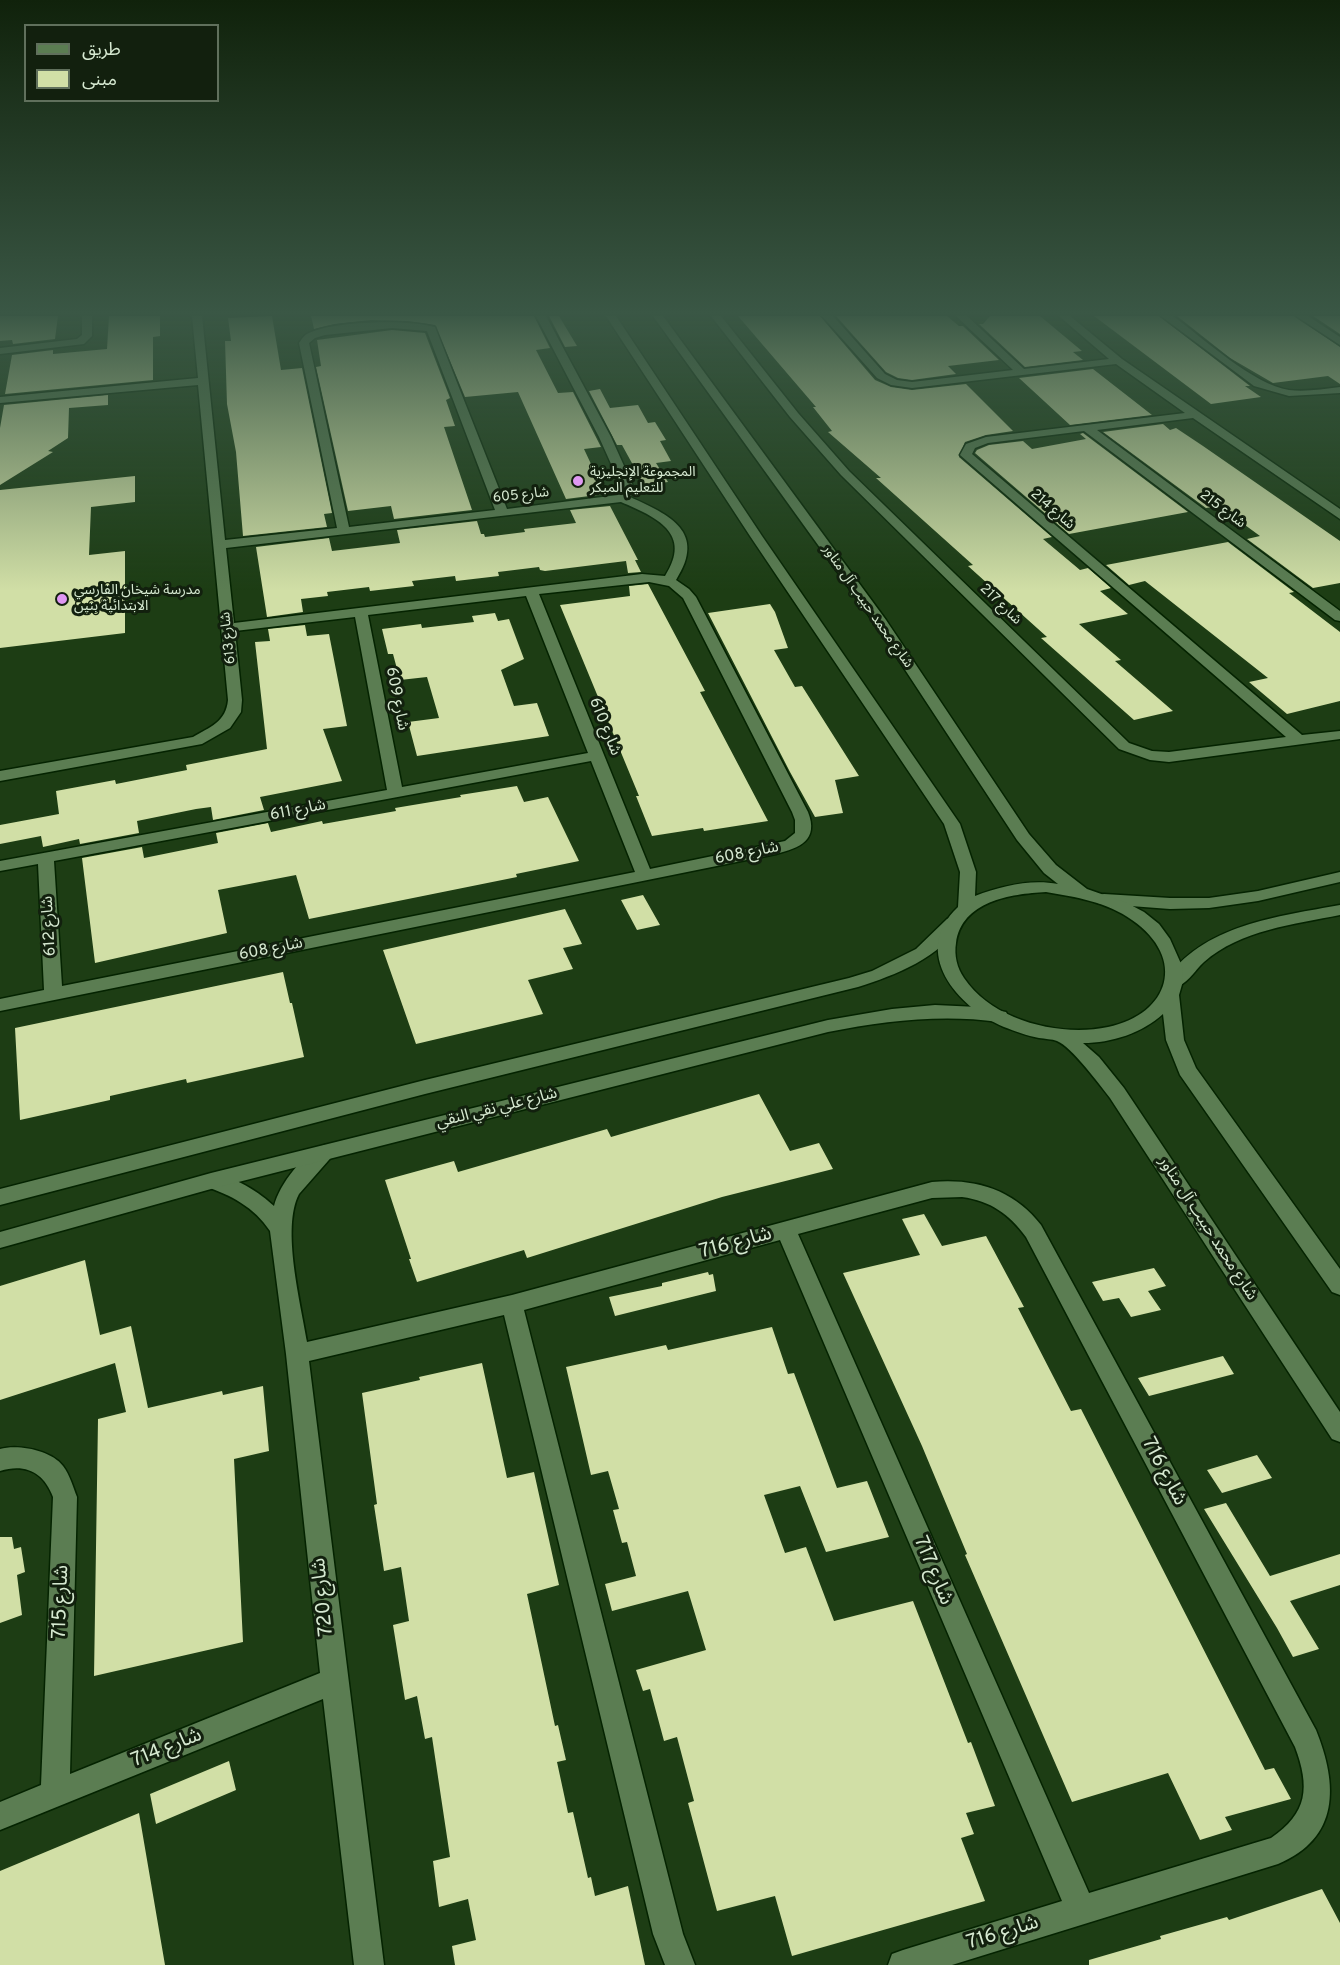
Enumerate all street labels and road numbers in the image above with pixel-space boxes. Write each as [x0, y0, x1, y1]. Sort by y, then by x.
street label: شارع 605 [492, 485, 550, 507]
street label: شارع 214 [1027, 486, 1077, 534]
street label: شارع 215 [1196, 487, 1248, 533]
street label: شارع محمد حبيب آل مناور [818, 542, 916, 672]
street label: شارع 217 [976, 581, 1024, 629]
street label: شارع 613 [218, 611, 240, 665]
street label: شارع 609 [380, 666, 412, 732]
street label: شارع 610 [584, 695, 624, 759]
street label: شارع 611 [268, 796, 328, 826]
street label: شارع 608 [713, 838, 781, 870]
street label: شارع 612 [39, 895, 61, 957]
street label: شارع 608 [237, 934, 305, 966]
street label: شارع علي نقي النقي [434, 1085, 560, 1133]
street label: شارع محمد حبيب آل مناور [1153, 1154, 1261, 1304]
street label: شارع 716 [697, 1223, 775, 1265]
street label: شارع 716 [1135, 1434, 1191, 1510]
street label: شارع 717 [907, 1533, 957, 1609]
street label: شارع 720 [308, 1557, 340, 1637]
street label: شارع 715 [49, 1564, 75, 1640]
street label: شارع 714 [128, 1724, 206, 1774]
street label: شارع 716 [964, 1912, 1042, 1956]

